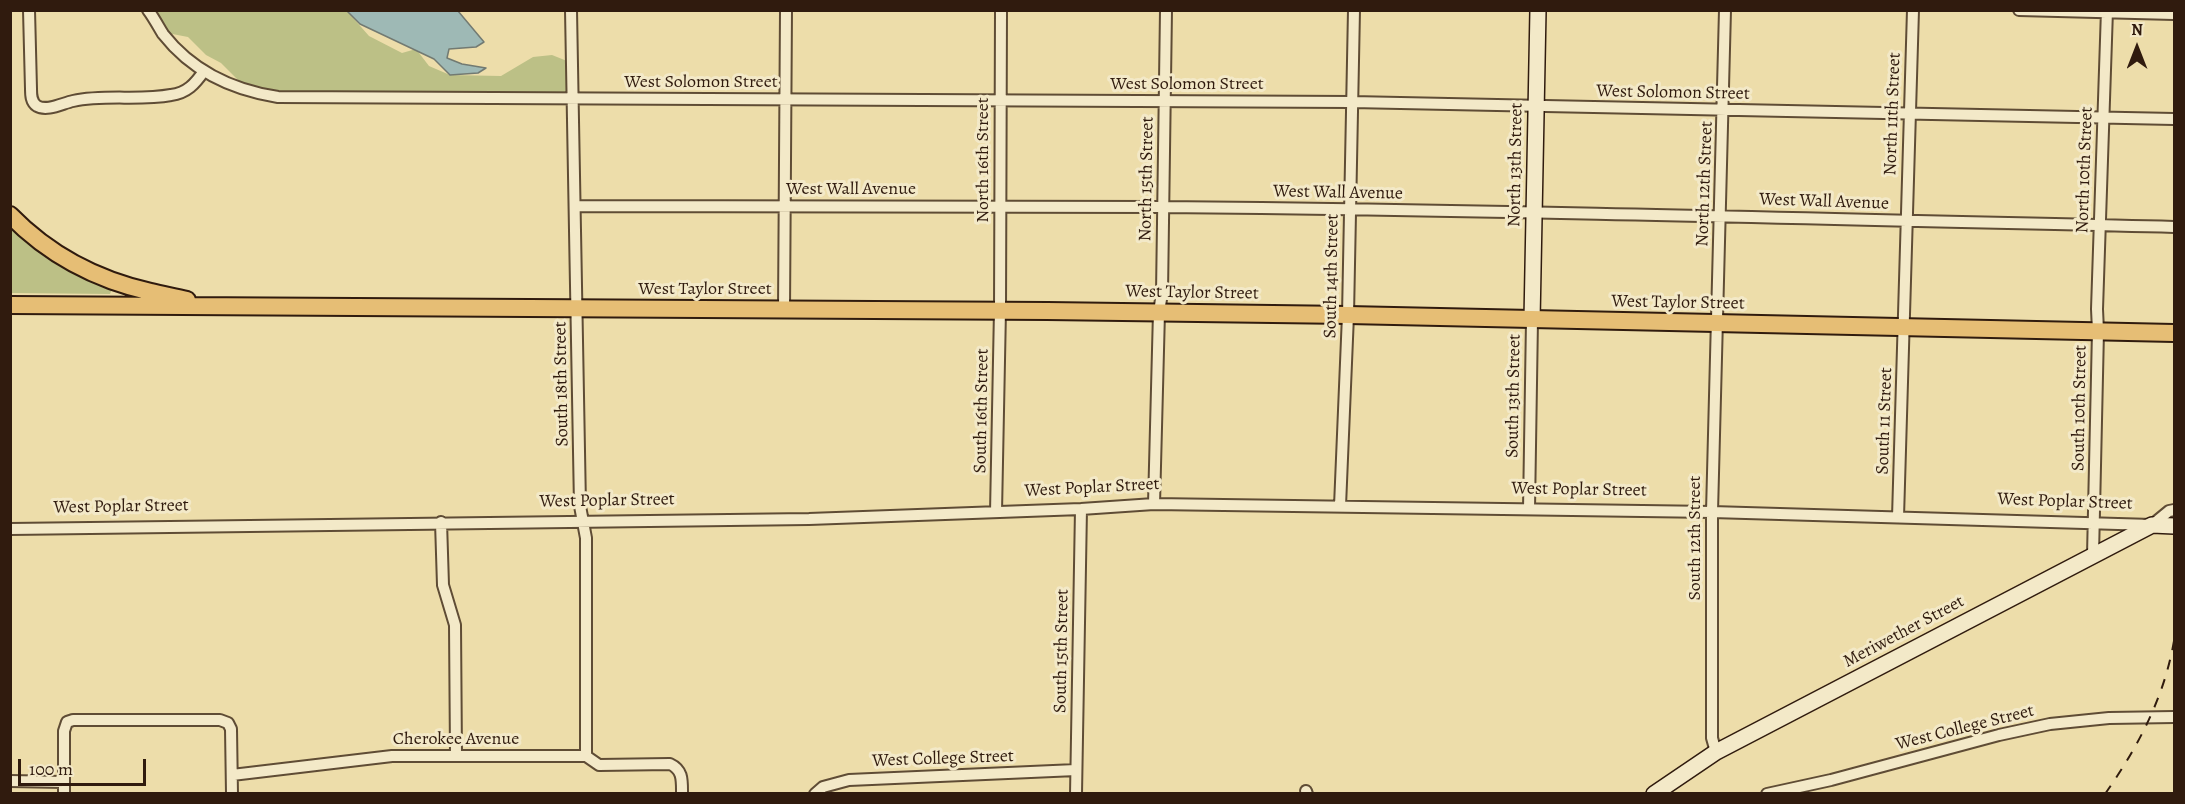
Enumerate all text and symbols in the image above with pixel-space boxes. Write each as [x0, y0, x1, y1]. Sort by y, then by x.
north arrow [2107, 18, 2167, 78]
text: N [2131, 19, 2143, 41]
street label: North 11th Street [1880, 52, 1906, 176]
street label: West Solomon Street [624, 72, 778, 94]
street label: West Solomon Street [1110, 74, 1264, 96]
street label: West Solomon Street [1596, 81, 1750, 105]
street label: North 16th Street [973, 97, 995, 223]
street label: North 13th Street [1504, 103, 1528, 227]
street label: North 10th Street [2072, 106, 2098, 234]
street label: North 15th Street [1135, 116, 1159, 242]
street label: North 12th Street [1692, 121, 1718, 247]
street label: West Wall Avenue [786, 179, 916, 201]
street label: West Wall Avenue [1273, 181, 1403, 205]
street label: West Wall Avenue [1759, 189, 1889, 215]
street label: South 14th Street [1320, 213, 1344, 339]
street label: West Taylor Street [638, 279, 772, 301]
street label: West Taylor Street [1125, 281, 1259, 305]
street label: West Taylor Street [1611, 291, 1745, 315]
street label: South 18th Street [550, 321, 574, 447]
street label: South 13th Street [1502, 334, 1526, 458]
street label: South 10th Street [2068, 345, 2092, 471]
street label: South 16th Street [970, 348, 994, 474]
street label: South 11 Street [1872, 367, 1898, 475]
street label: West Poplar Street [1024, 474, 1160, 502]
street label: South 12th Street [1685, 475, 1707, 601]
street label: West Poplar Street [1511, 478, 1647, 502]
street label: West Poplar Street [539, 489, 675, 513]
street label: West Poplar Street [1997, 489, 2133, 515]
street label: West Poplar Street [53, 495, 189, 519]
street label: South 15th Street [1050, 589, 1074, 713]
street label: Meriwether Street [1840, 591, 1968, 673]
street label: West College Street [1894, 700, 2036, 756]
street label: Cherokee Avenue [393, 729, 519, 751]
street label: West College Street [872, 746, 1014, 772]
scale bar [21, 747, 148, 785]
text: 100 m [29, 757, 73, 781]

